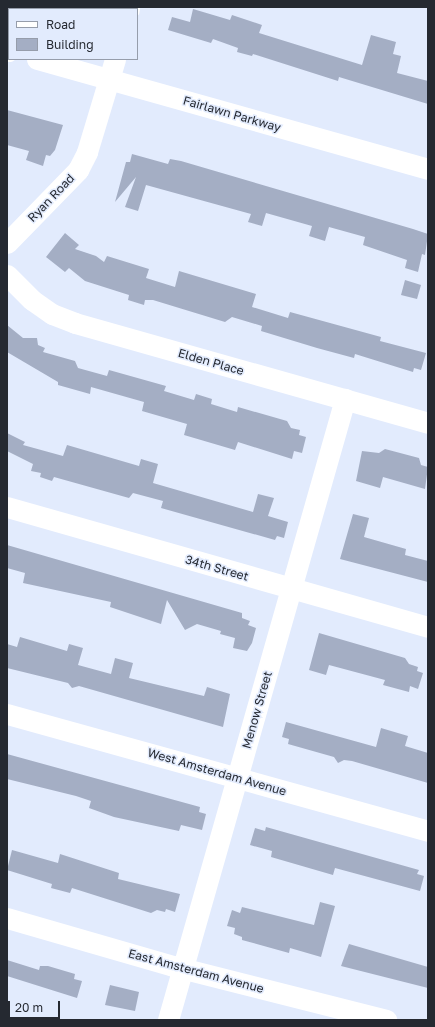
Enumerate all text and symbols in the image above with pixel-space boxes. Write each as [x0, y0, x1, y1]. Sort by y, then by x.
legend [8, 8, 138, 60]
text: Road [46, 17, 75, 32]
text: Building [46, 37, 94, 52]
street label: Fairlawn Parkway [181, 93, 283, 135]
street label: Ryan Road [25, 171, 77, 225]
street label: Elden Place [176, 346, 246, 378]
street label: 34th Street [184, 552, 250, 584]
street label: Menow Street [239, 670, 275, 750]
street label: West Amsterdam Avenue [146, 745, 288, 799]
street label: East Amsterdam Avenue [127, 946, 265, 996]
scale bar [10, 993, 62, 1019]
text: 20 m [15, 1000, 43, 1015]

